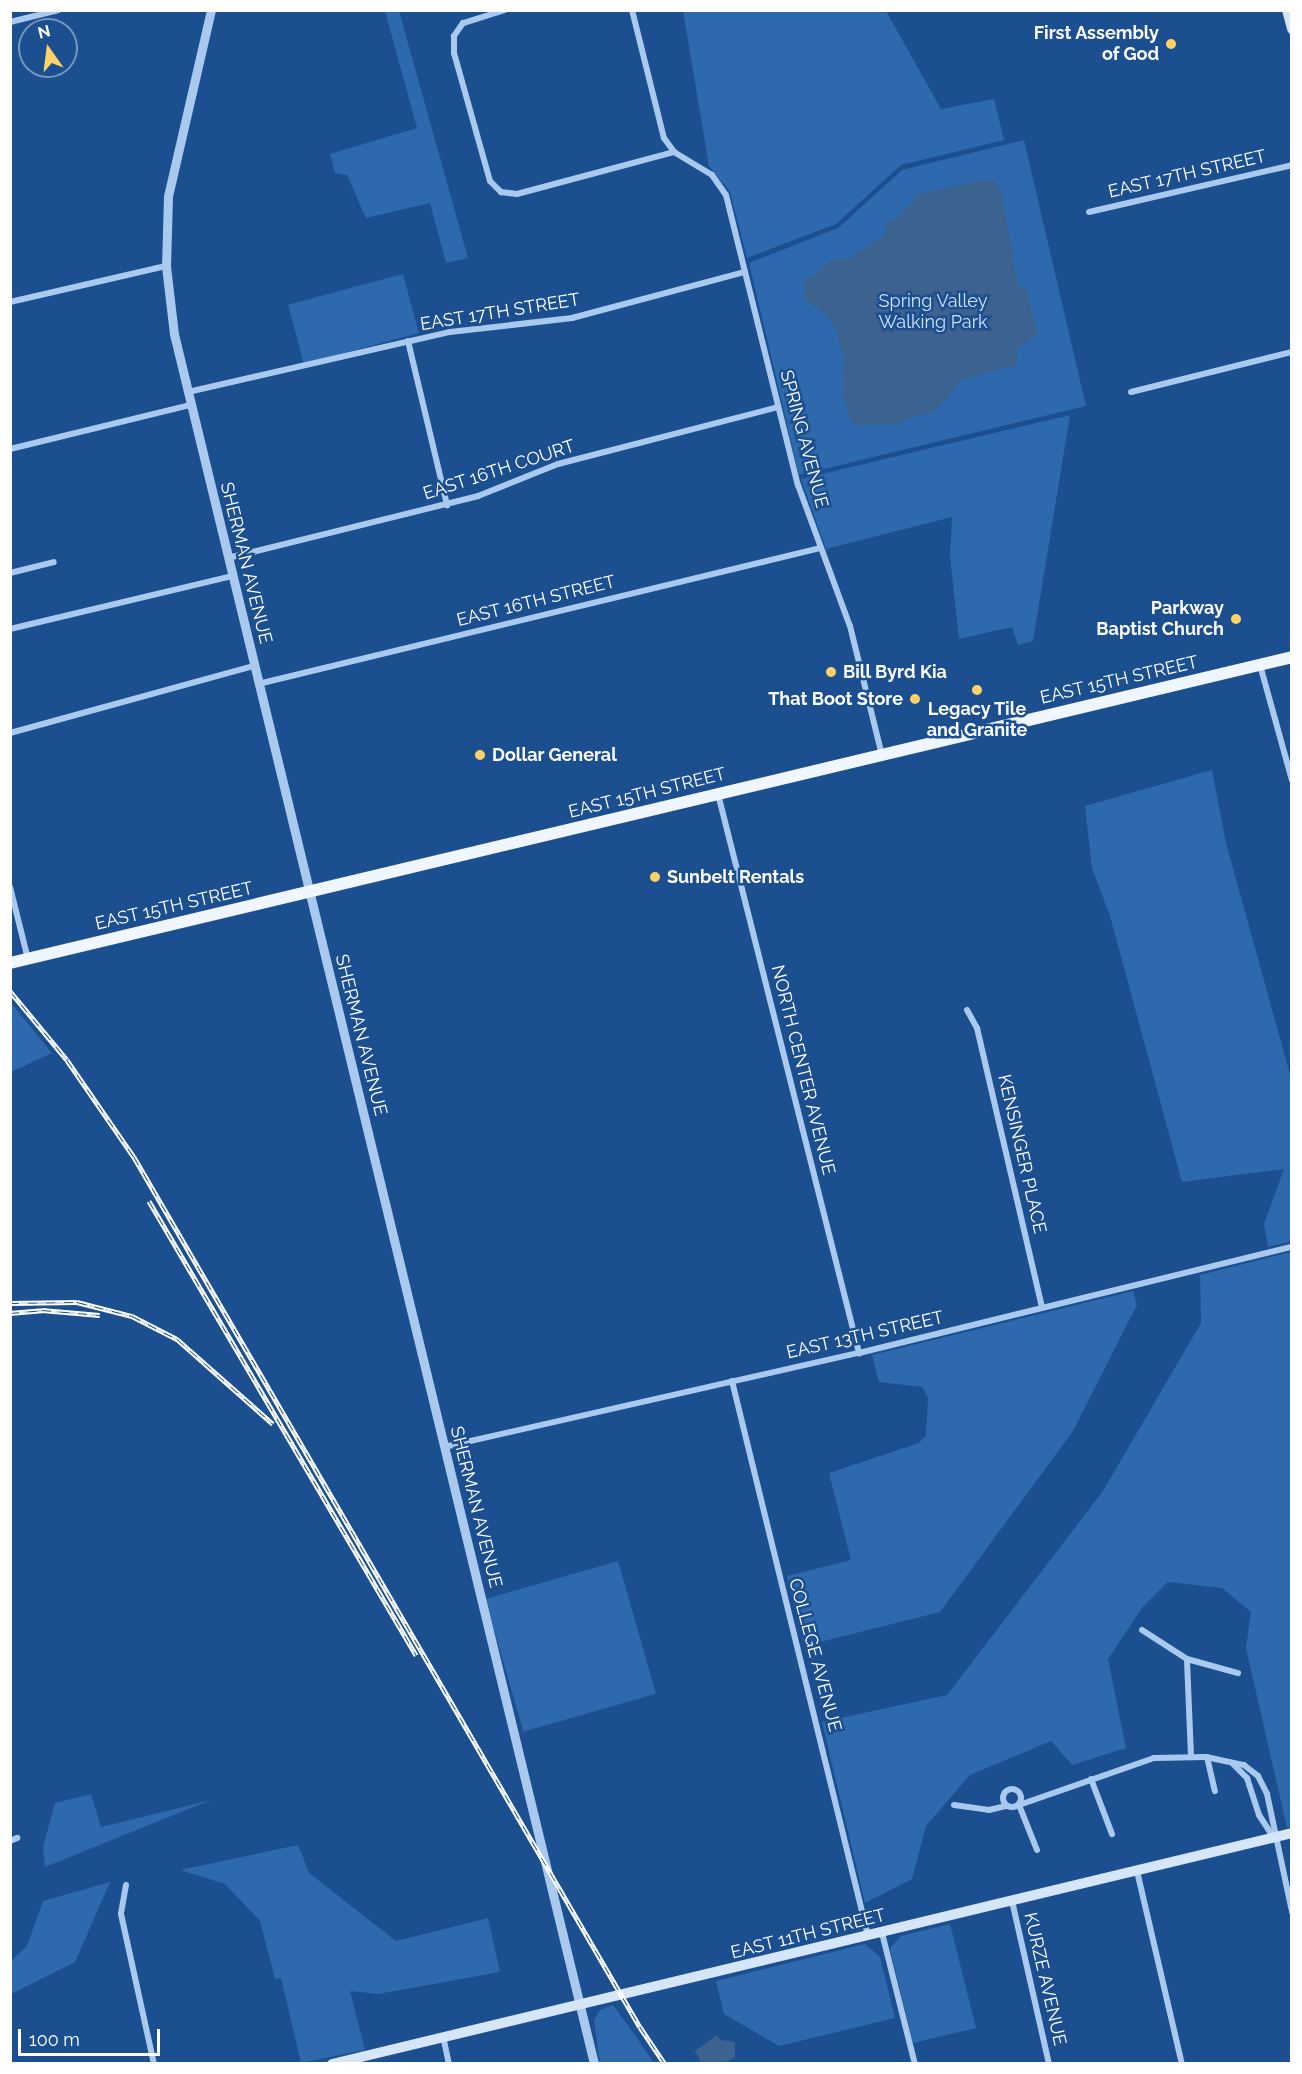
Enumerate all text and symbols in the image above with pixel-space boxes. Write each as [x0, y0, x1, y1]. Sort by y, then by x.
north arrow [18, 18, 78, 78]
text: N [36, 21, 52, 43]
place label: First Assembly of God [1033, 23, 1159, 66]
marker: First Assembly of God [1164, 37, 1178, 51]
street label: EAST 17TH STREET [1106, 145, 1268, 203]
street label: EAST 17TH STREET [418, 289, 582, 335]
park label: Spring Valley Walking Park [878, 291, 988, 334]
street label: SPRING AVENUE [775, 367, 833, 511]
street label: EAST 16TH COURT [420, 435, 578, 505]
street label: SHERMAN AVENUE [215, 480, 277, 646]
street label: EAST 16TH STREET [454, 571, 618, 631]
place label: Parkway Baptist Church [1096, 598, 1224, 640]
marker: Parkway Baptist Church [1229, 612, 1243, 626]
street label: EAST 15TH STREET [1038, 651, 1200, 709]
place label: Bill Byrd Kia [843, 661, 947, 683]
marker: Bill Byrd Kia [824, 665, 838, 679]
marker: Legacy Tile and Granite [970, 683, 984, 697]
place label: That Boot Store [768, 688, 903, 710]
marker: That Boot Store [908, 692, 922, 706]
place label: Legacy Tile and Granite [927, 699, 1027, 742]
place label: Dollar General [492, 744, 617, 766]
marker: Dollar General [473, 748, 487, 762]
street label: EAST 15TH STREET [566, 763, 728, 823]
place label: Sunbelt Rentals [667, 866, 804, 888]
marker: Sunbelt Rentals [648, 870, 662, 884]
street label: EAST 15TH STREET [93, 877, 255, 935]
street label: SHERMAN AVENUE [330, 952, 392, 1118]
street label: NORTH CENTER AVENUE [766, 963, 840, 1177]
street label: KENSINGER PLACE [993, 1072, 1051, 1236]
street label: EAST 13TH STREET [784, 1306, 946, 1364]
street label: SHERMAN AVENUE [445, 1424, 507, 1590]
street label: COLLEGE AVENUE [784, 1576, 846, 1734]
street label: EAST 11TH STREET [728, 1904, 888, 1964]
street label: KURZE AVENUE [1019, 1910, 1071, 2048]
scale bar [21, 2017, 164, 2055]
text: 100 m [29, 2029, 80, 2050]

